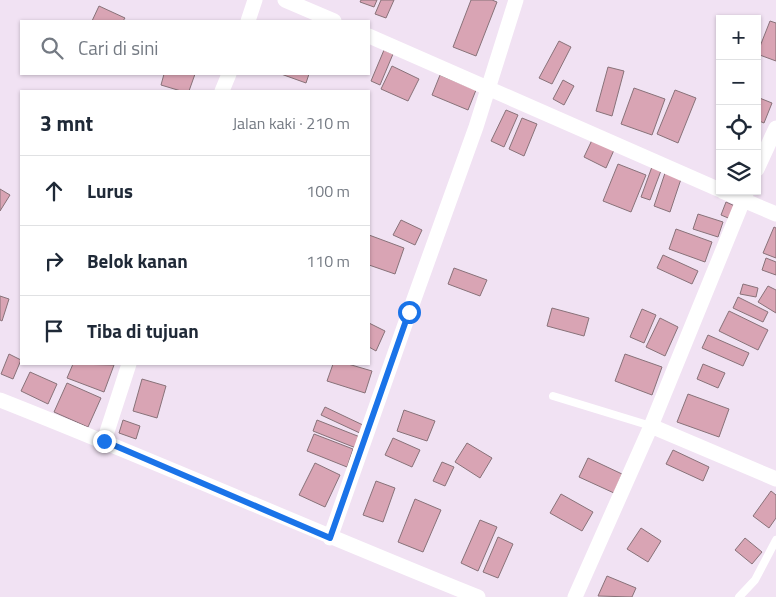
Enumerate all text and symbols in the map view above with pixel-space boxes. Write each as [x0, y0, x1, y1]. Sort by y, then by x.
map controls [716, 15, 761, 195]
button: + [716, 15, 761, 60]
search box [20, 20, 370, 75]
text: Cari di sini [78, 33, 159, 62]
icon: search [38, 34, 66, 62]
button: − [716, 60, 761, 105]
button: locate [716, 105, 761, 150]
text: 3 mnt [40, 107, 93, 139]
text: Jalan kaki · 210 m [232, 111, 350, 135]
button: layers [716, 150, 761, 195]
text: Lurus [87, 176, 133, 205]
icon: ahead [40, 177, 68, 205]
text: 100 m [306, 179, 350, 203]
text: Belok kanan [87, 246, 188, 275]
icon: right [40, 247, 68, 275]
text: 110 m [306, 249, 350, 273]
route start [398, 301, 421, 324]
text: Tiba di tujuan [87, 316, 199, 345]
icon: arrive [40, 317, 68, 345]
route end [93, 430, 116, 453]

